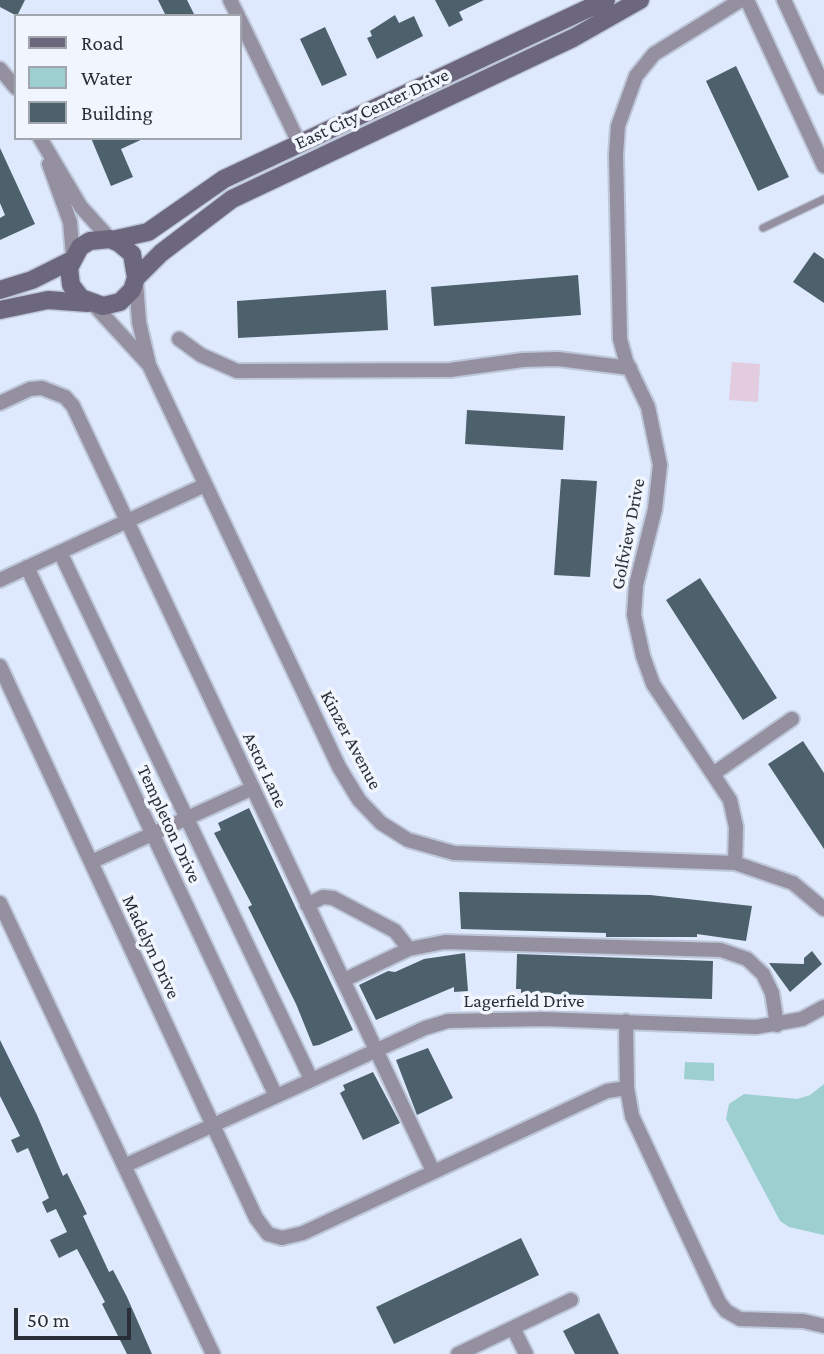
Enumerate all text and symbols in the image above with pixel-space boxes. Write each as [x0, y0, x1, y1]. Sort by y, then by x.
legend [14, 14, 242, 140]
text: Road [81, 31, 124, 55]
street label: East City Center Drive [292, 63, 452, 155]
text: Water [81, 66, 133, 90]
text: Building [81, 101, 153, 125]
street label: Golfview Drive [606, 476, 650, 592]
street label: Kinzer Avenue [315, 687, 387, 793]
street label: Astor Lane [238, 728, 292, 812]
street label: Templeton Drive [132, 762, 206, 886]
street label: Madelyn Drive [117, 892, 185, 1002]
street label: Lagerfield Drive [464, 990, 584, 1012]
scale bar [18, 1294, 135, 1338]
text: 50 m [27, 1308, 70, 1332]

